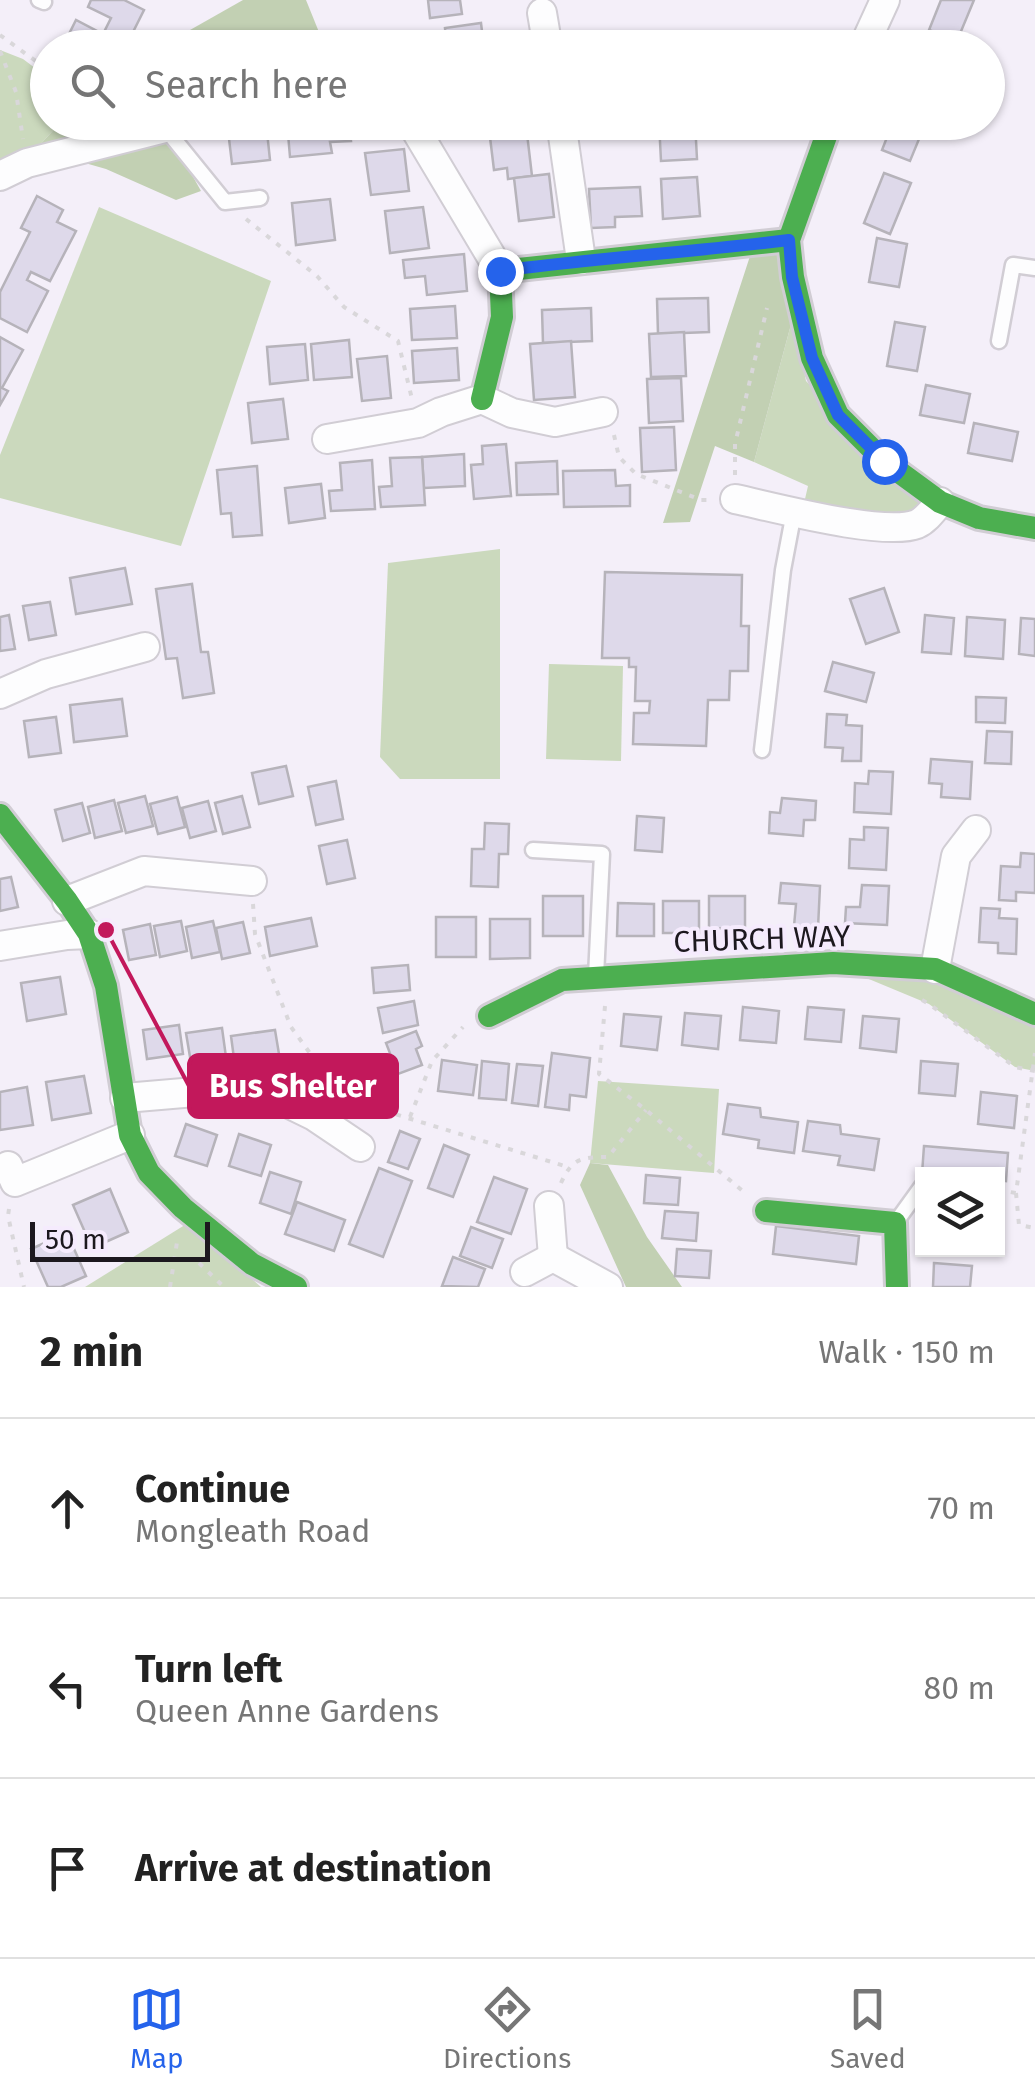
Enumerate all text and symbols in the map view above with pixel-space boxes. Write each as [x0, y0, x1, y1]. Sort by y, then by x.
search box [30, 30, 1005, 140]
icon: search [65, 58, 120, 113]
text: Search here [145, 62, 348, 108]
route end [478, 249, 524, 295]
route start [862, 439, 908, 485]
street label: CHURCH WAY [673, 918, 852, 960]
callout: Bus Shelter [189, 1055, 397, 1117]
text: Bus Shelter [209, 1067, 377, 1105]
map controls [915, 1167, 1005, 1257]
button: layers [915, 1167, 1005, 1257]
scale bar [30, 1217, 210, 1262]
text: 50 m [45, 1223, 106, 1256]
text: 2 min [40, 1327, 143, 1377]
text: Walk · 150 m [818, 1333, 995, 1371]
text: Continue [135, 1466, 290, 1512]
icon: ahead [40, 1481, 95, 1536]
text: 70 m [927, 1489, 995, 1527]
text: Mongleath Road [135, 1512, 370, 1550]
text: Turn left [135, 1646, 282, 1692]
icon: left [40, 1661, 95, 1716]
text: 80 m [924, 1669, 995, 1707]
text: Queen Anne Gardens [135, 1692, 439, 1730]
icon: arrive [40, 1841, 95, 1896]
text: Arrive at destination [135, 1845, 492, 1891]
tab: Map [129, 1982, 184, 2075]
tab: Directions [443, 1982, 571, 2075]
tab: Saved [830, 1982, 906, 2075]

